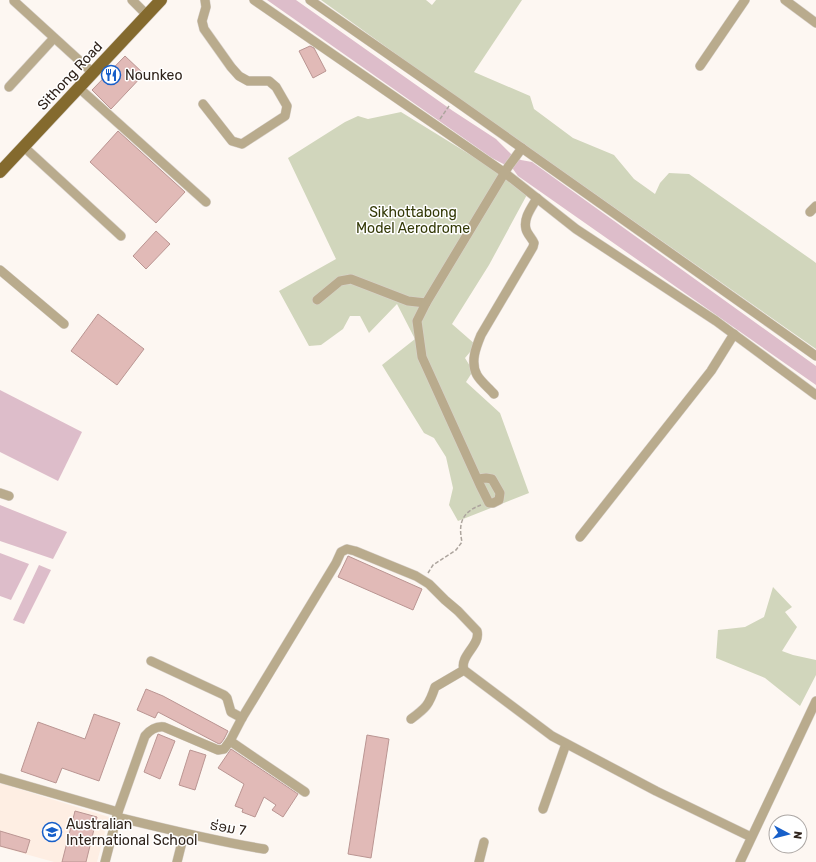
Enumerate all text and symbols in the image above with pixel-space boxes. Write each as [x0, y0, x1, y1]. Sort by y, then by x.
street label: Sithong Road [34, 38, 106, 114]
restaurant icon: Nounkeo [100, 64, 122, 86]
place label: Nounkeo [125, 67, 182, 84]
park label: Sikhottabong Model Aerodrome [356, 204, 470, 237]
north arrow [768, 814, 808, 854]
place label: Australian International School [66, 816, 197, 849]
street label: ຮ່ອມ 7 [209, 816, 247, 840]
school or university icon: Australian International School [41, 821, 63, 843]
text: N [790, 830, 804, 840]

